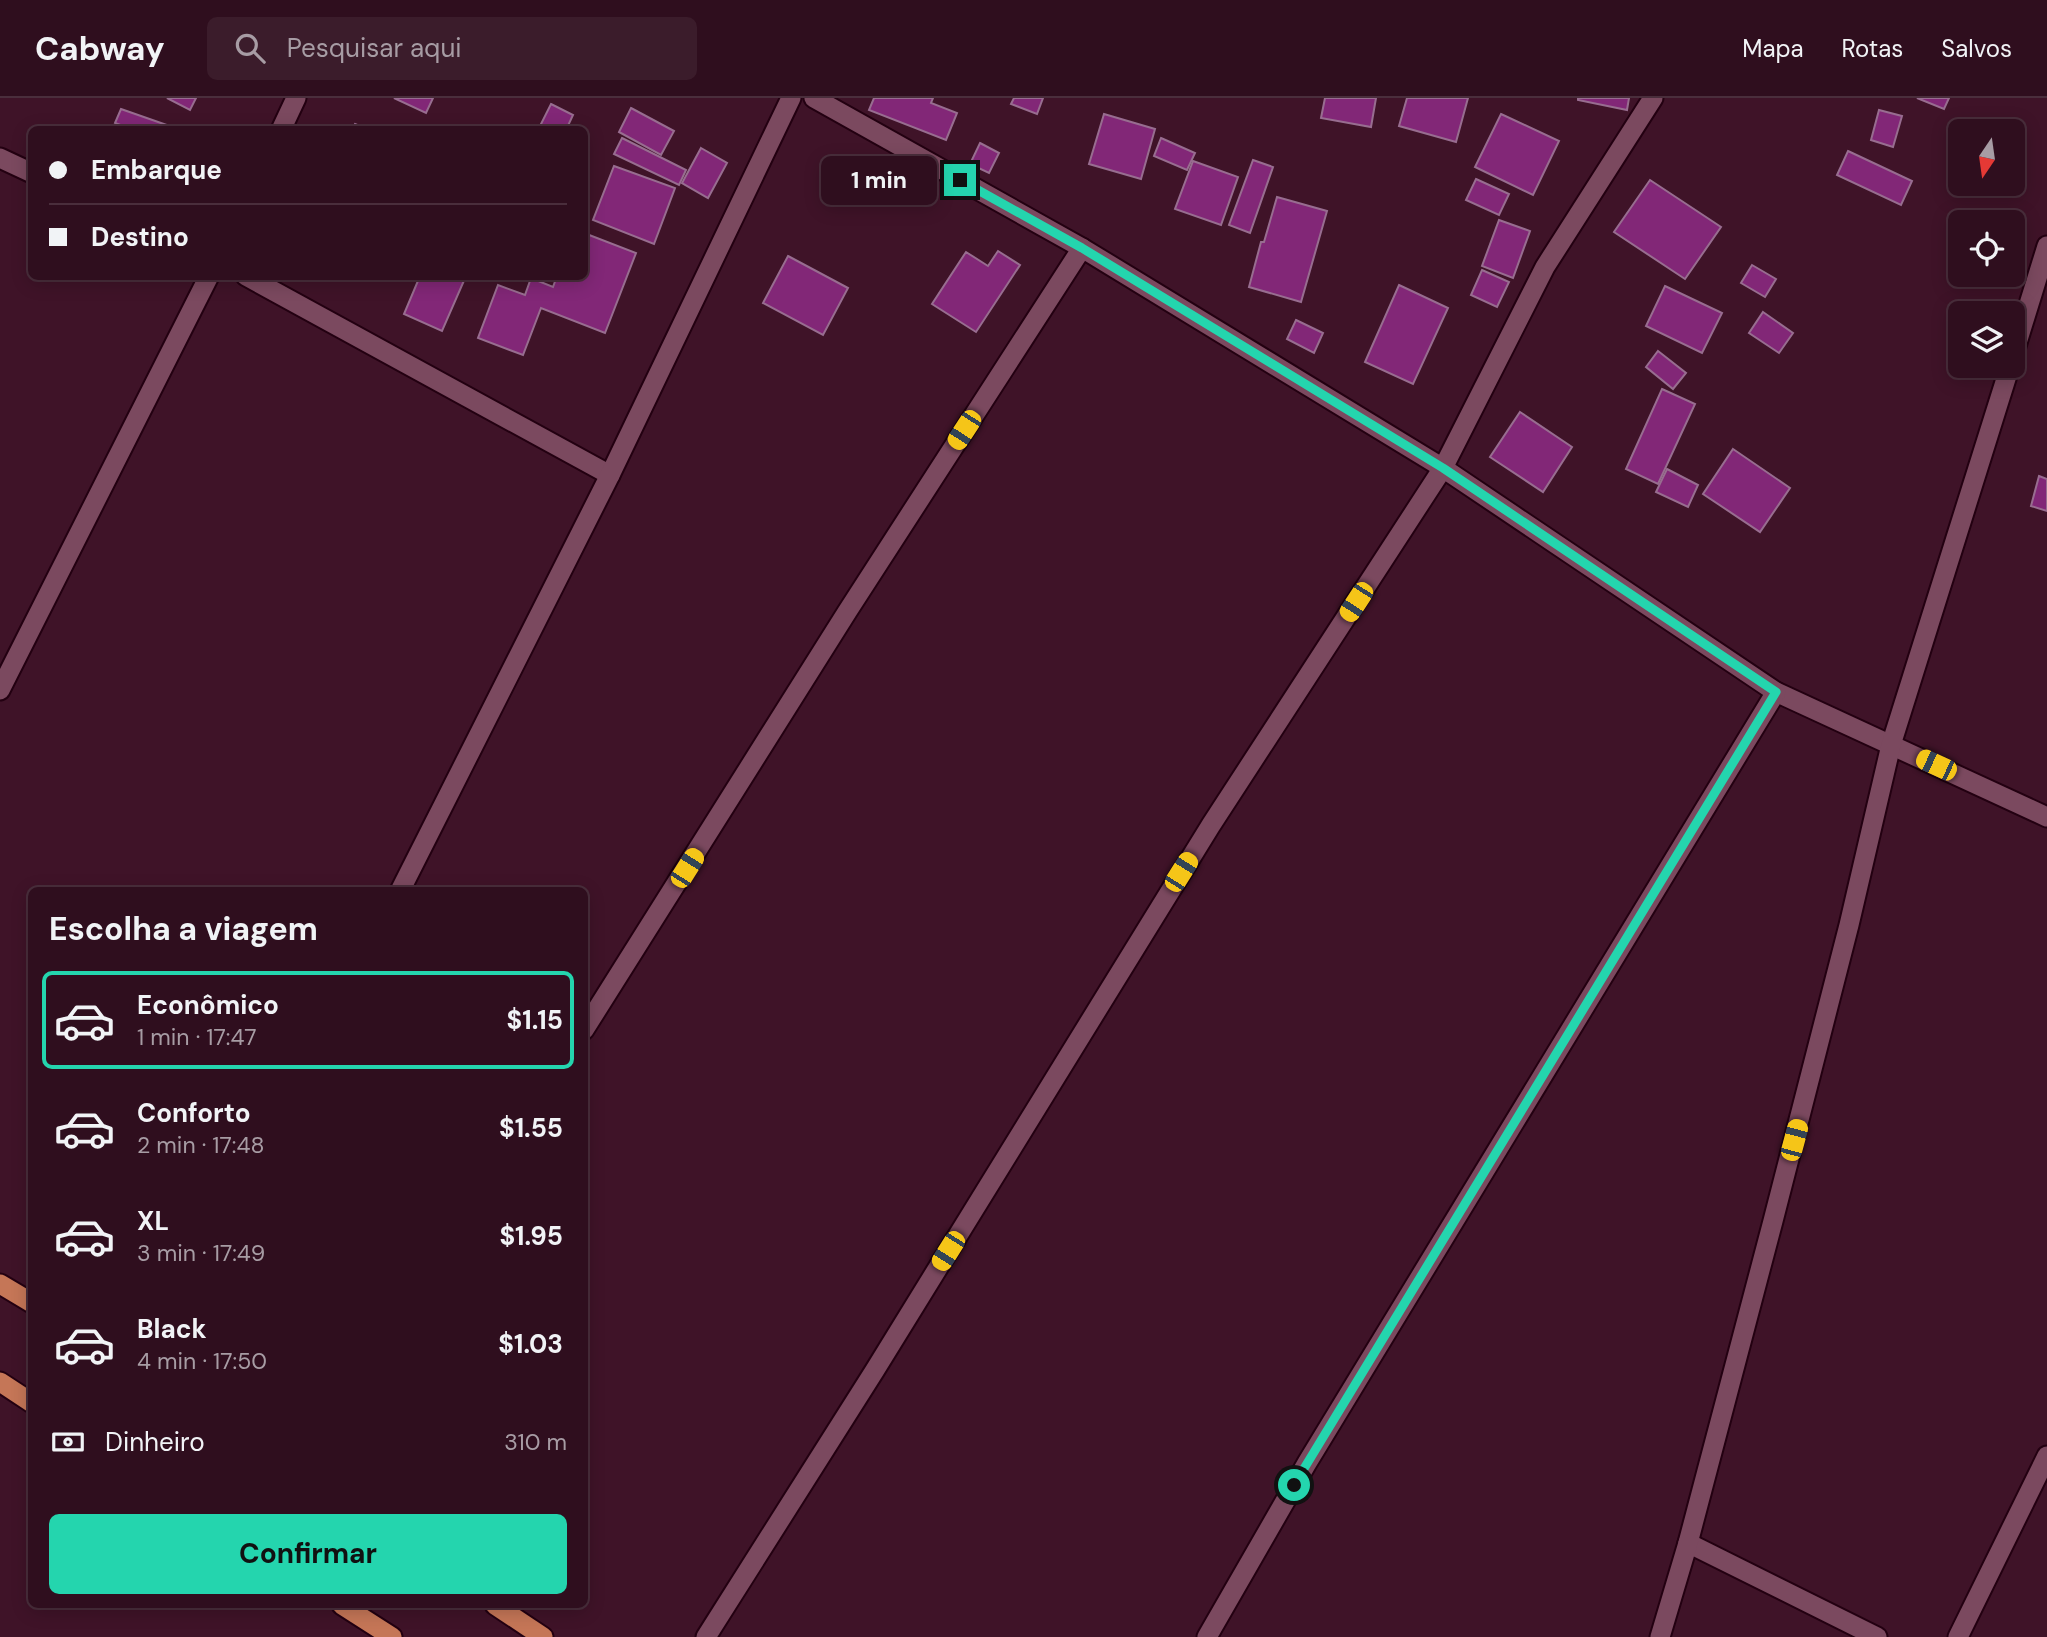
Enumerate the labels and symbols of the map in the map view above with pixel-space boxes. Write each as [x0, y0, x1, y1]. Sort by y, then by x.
north arrow [1948, 119, 2025, 196]
callout: 1 min [820, 155, 936, 204]
route end [944, 164, 976, 196]
car [944, 407, 985, 453]
car [1336, 579, 1377, 625]
car [1913, 747, 1960, 783]
car [667, 845, 708, 891]
car [1161, 849, 1202, 895]
car [1779, 1117, 1810, 1163]
car [928, 1228, 969, 1274]
route start [1278, 1469, 1310, 1501]

